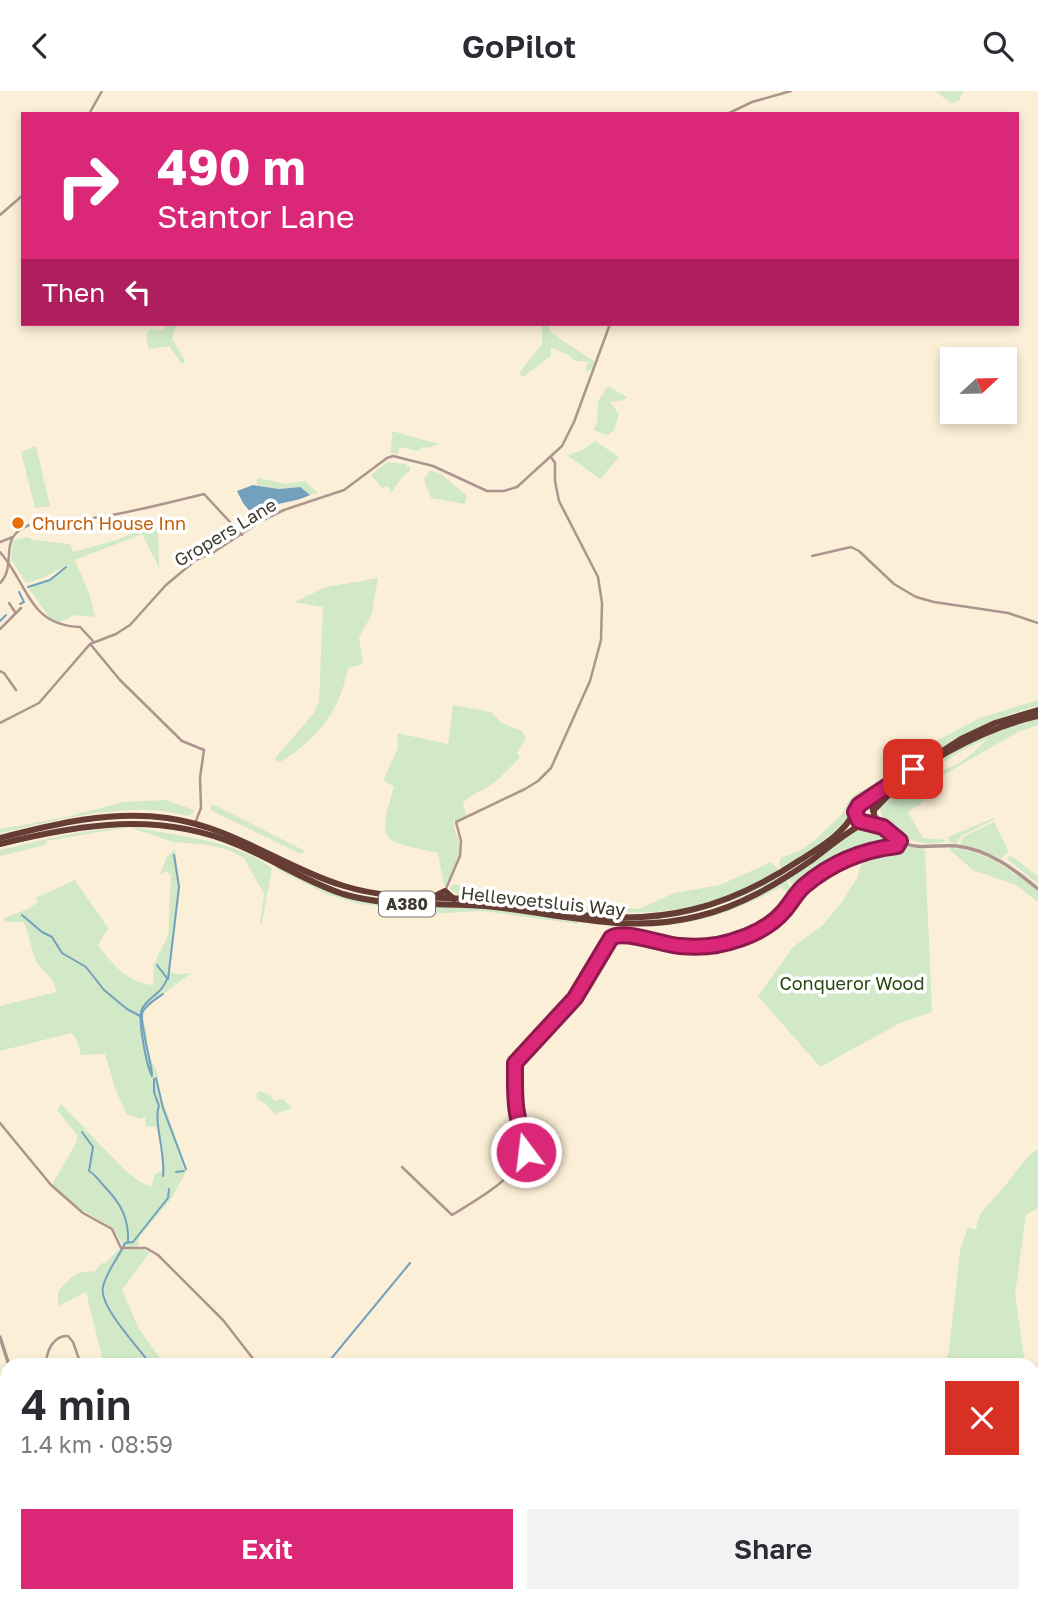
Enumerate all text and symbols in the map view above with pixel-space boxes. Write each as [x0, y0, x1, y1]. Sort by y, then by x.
icon: back [21, 27, 59, 65]
text: GoPilot [462, 27, 576, 65]
icon: search [979, 27, 1017, 65]
text: 490 m [157, 137, 306, 196]
icon: right [42, 140, 133, 231]
text: Stantor Lane [157, 197, 354, 235]
icon: left [119, 273, 157, 311]
text: Then [42, 277, 105, 308]
north arrow [940, 347, 1017, 423]
map controls [940, 347, 1017, 424]
street label: Gropers Lane [170, 493, 280, 571]
place label: Church House Inn [32, 512, 186, 534]
marker: Church House Inn [10, 515, 26, 531]
pin [883, 739, 943, 799]
icon: arrive [894, 750, 932, 788]
street label: Hellevoetsluis Way [460, 881, 626, 921]
road number: A380 [379, 891, 435, 917]
park label: Conqueror Wood [780, 972, 924, 994]
position arrow [489, 1115, 563, 1189]
text: 4 min [21, 1379, 131, 1429]
button: close [945, 1381, 1019, 1455]
text: 1.4 km · 08:59 [21, 1430, 173, 1458]
button: Exit [21, 1509, 513, 1589]
button: Share [527, 1509, 1019, 1589]

